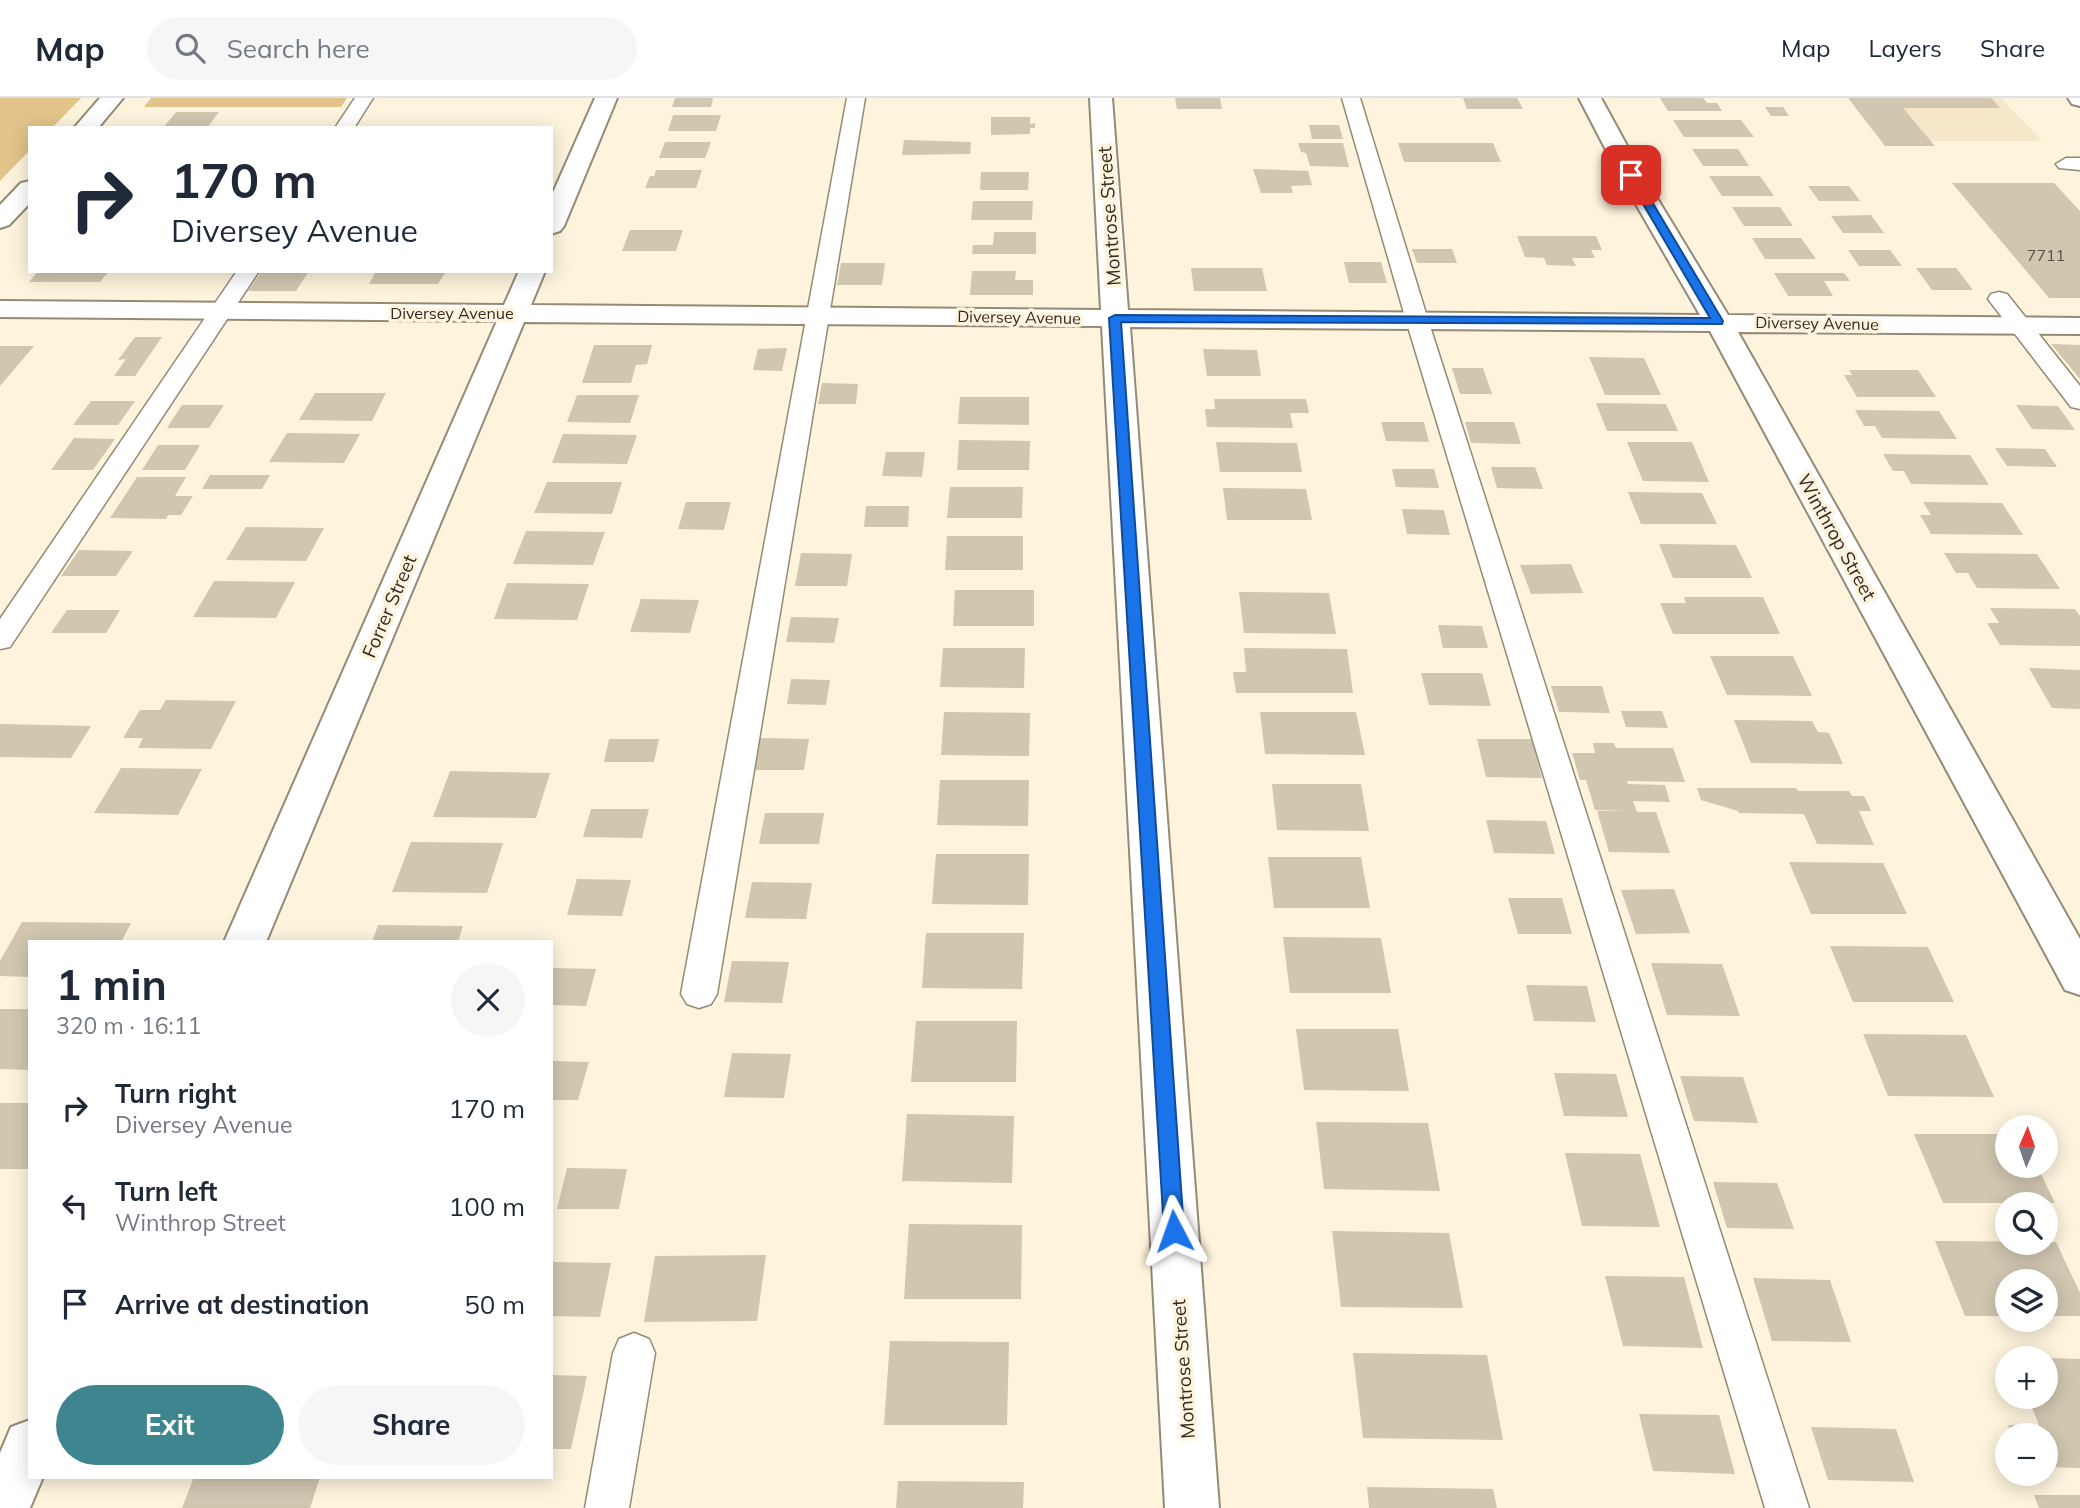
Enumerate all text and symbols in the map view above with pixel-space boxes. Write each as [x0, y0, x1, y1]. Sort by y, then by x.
search box [147, 17, 637, 80]
text: Map [35, 28, 105, 69]
icon: search [171, 29, 209, 67]
text: Search here [227, 32, 370, 65]
text: Map [1781, 33, 1830, 63]
text: Layers [1868, 33, 1942, 63]
text: Share [1980, 33, 2045, 63]
street label: Montrose Street [1092, 145, 1126, 287]
pin [1601, 145, 1661, 205]
text: 170 m [171, 149, 317, 210]
icon: right [56, 154, 147, 245]
icon: arrive [1612, 156, 1650, 194]
text: Diversey Avenue [171, 210, 418, 250]
house number: 7711 [2027, 245, 2065, 265]
street label: Diversey Avenue [390, 303, 514, 323]
street label: Diversey Avenue [957, 306, 1081, 328]
street label: Diversey Avenue [1755, 312, 1879, 334]
street label: Winthrop Street [1792, 469, 1882, 605]
street label: Forrer Street [357, 551, 422, 661]
text: 1 min [56, 958, 167, 1011]
button: close [451, 963, 525, 1037]
text: 320 m · 16:11 [56, 1011, 201, 1040]
text: Turn right [115, 1077, 236, 1110]
icon: right [56, 1089, 94, 1127]
text: 170 m [449, 1092, 525, 1125]
text: Diversey Avenue [115, 1110, 293, 1139]
north arrow [1995, 1115, 2058, 1178]
map controls [1995, 1115, 2058, 1486]
text: Turn left [115, 1175, 217, 1208]
icon: left [56, 1187, 94, 1225]
text: 100 m [449, 1190, 525, 1223]
button: search [1995, 1192, 2058, 1255]
position arrow [1137, 1194, 1211, 1268]
text: Winthrop Street [115, 1208, 286, 1237]
button: layers [1995, 1269, 2058, 1332]
icon: arrive [56, 1285, 94, 1323]
text: Arrive at destination [115, 1288, 370, 1321]
text: 50 m [464, 1288, 525, 1321]
street label: Montrose Street [1166, 1298, 1200, 1440]
button: + [1995, 1346, 2058, 1409]
button: Exit [56, 1385, 284, 1465]
button: Share [298, 1385, 525, 1465]
button: − [1995, 1423, 2058, 1486]

